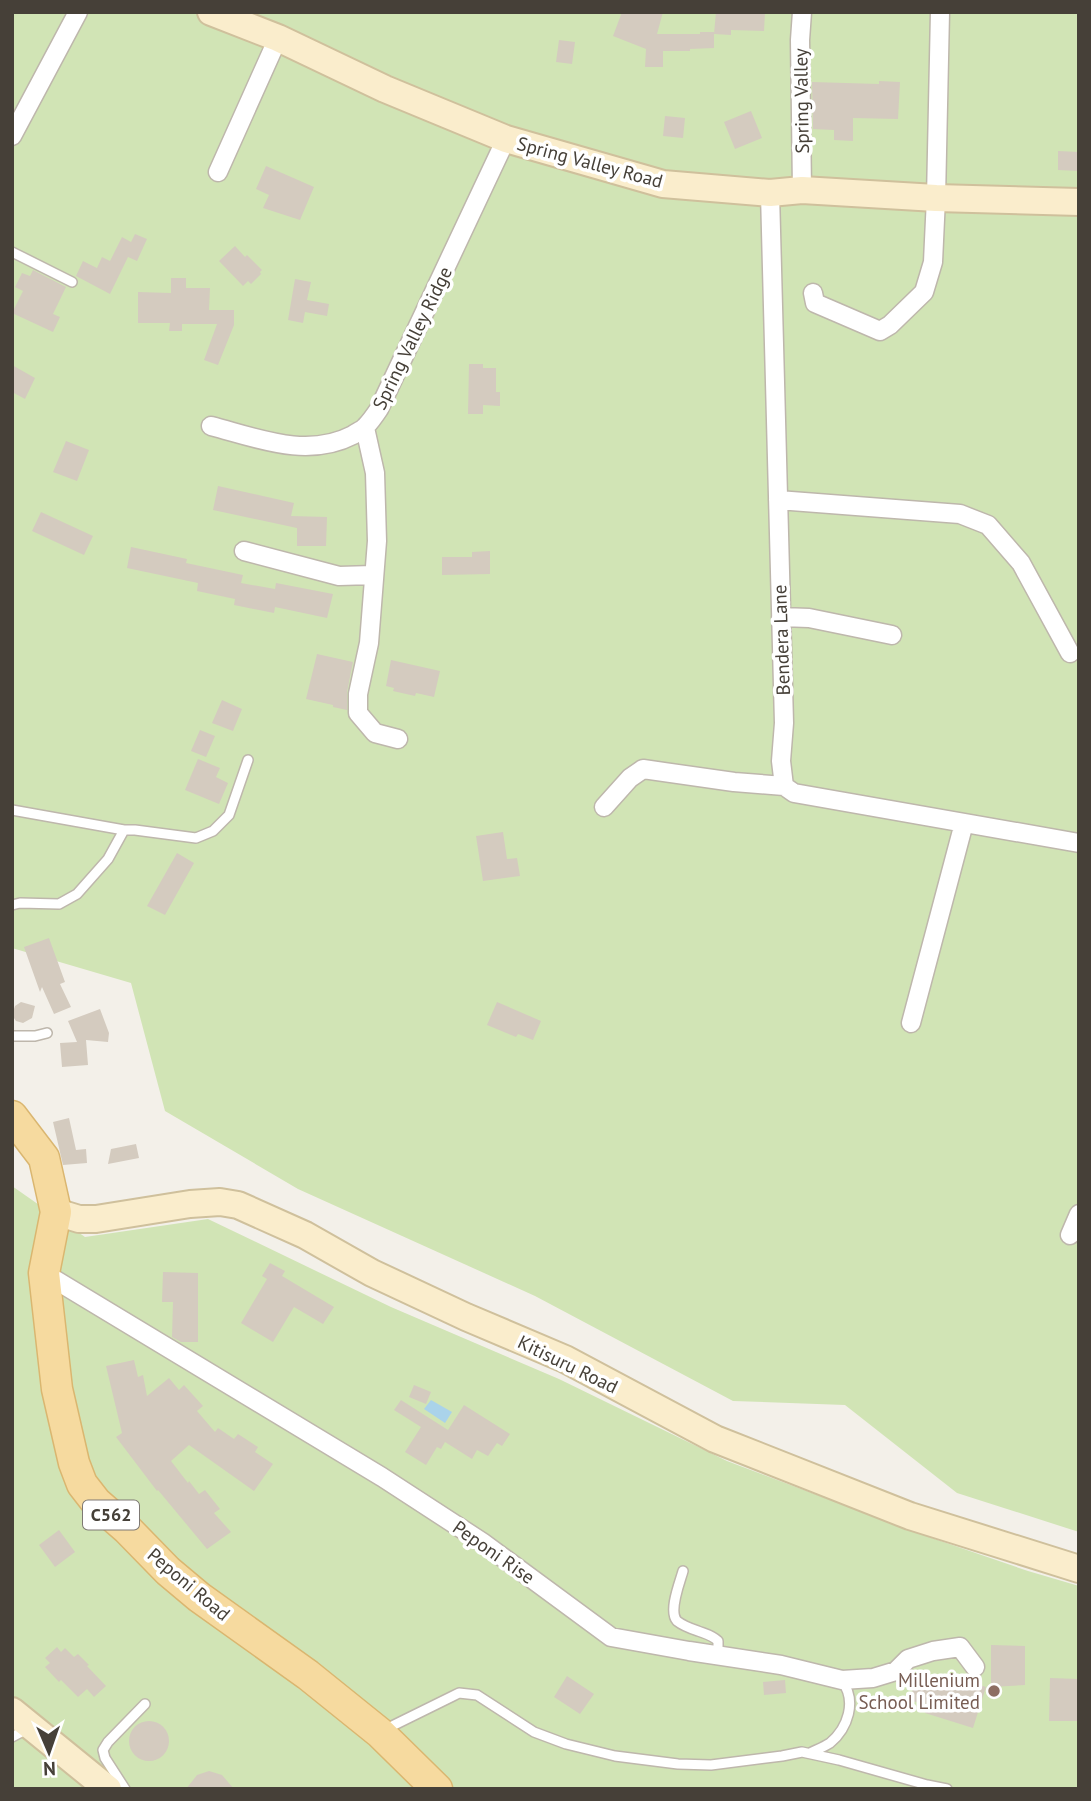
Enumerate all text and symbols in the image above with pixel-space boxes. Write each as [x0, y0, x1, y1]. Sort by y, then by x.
street label: Spring Valley [788, 48, 814, 154]
street label: Spring Valley Road [514, 131, 666, 193]
street label: Spring Valley Ridge [367, 262, 457, 414]
street label: Bendera Lane [767, 584, 795, 696]
street label: Kitisuru Road [514, 1329, 622, 1399]
road number: C562 [83, 1500, 139, 1530]
street label: Peponi Rise [448, 1515, 540, 1589]
street label: Peponi Road [143, 1542, 235, 1626]
place label: Millenium School Limited [858, 1668, 980, 1714]
marker: Millenium School Limited [986, 1683, 1002, 1699]
north arrow [14, 1717, 84, 1787]
text: N [43, 1757, 56, 1781]

